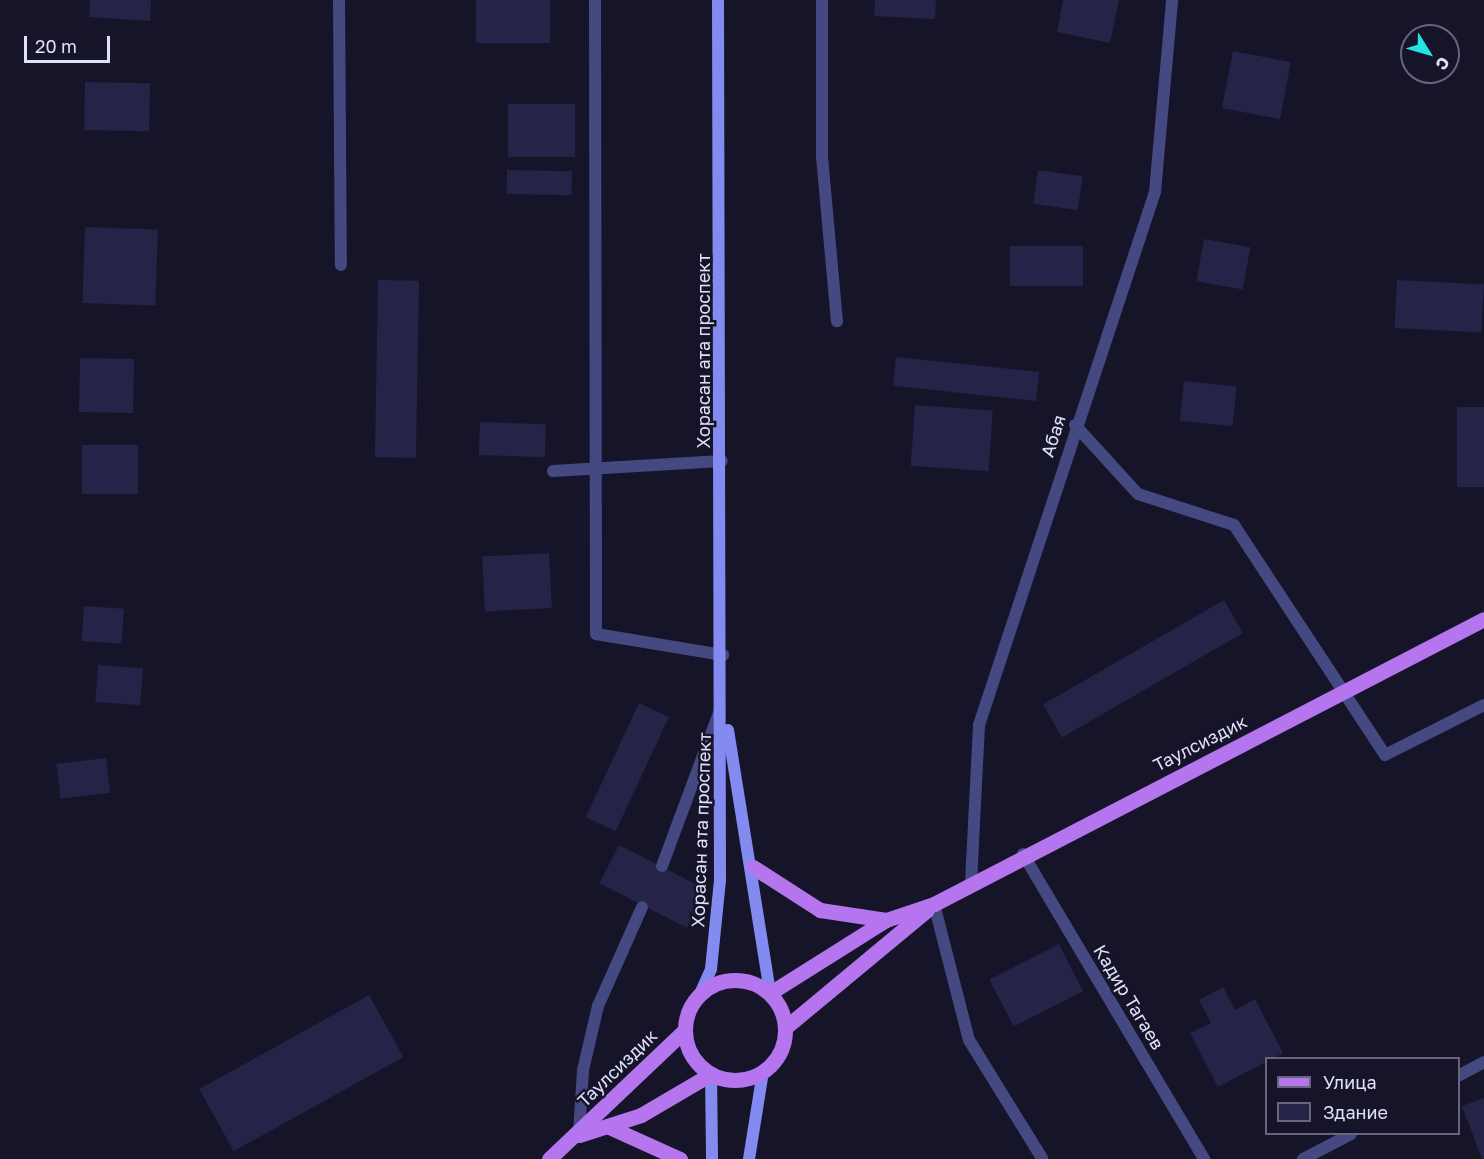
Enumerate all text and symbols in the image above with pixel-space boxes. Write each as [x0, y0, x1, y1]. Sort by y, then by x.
scale bar [27, 24, 112, 62]
north arrow [1400, 24, 1460, 84]
text: 20 m [35, 35, 77, 57]
text: С [1431, 53, 1454, 74]
street label: Хорасан ата проспект [692, 253, 714, 449]
street label: Абая [1036, 412, 1070, 460]
street label: Таулсиздик [1150, 710, 1250, 776]
street label: Хорасан ата проспект [687, 732, 715, 928]
street label: Кадир Тагаев [1089, 941, 1169, 1053]
street label: Таулсиздик [573, 1025, 661, 1111]
legend [1265, 1057, 1460, 1135]
text: Улица [1323, 1071, 1377, 1093]
text: Здание [1323, 1101, 1388, 1123]

